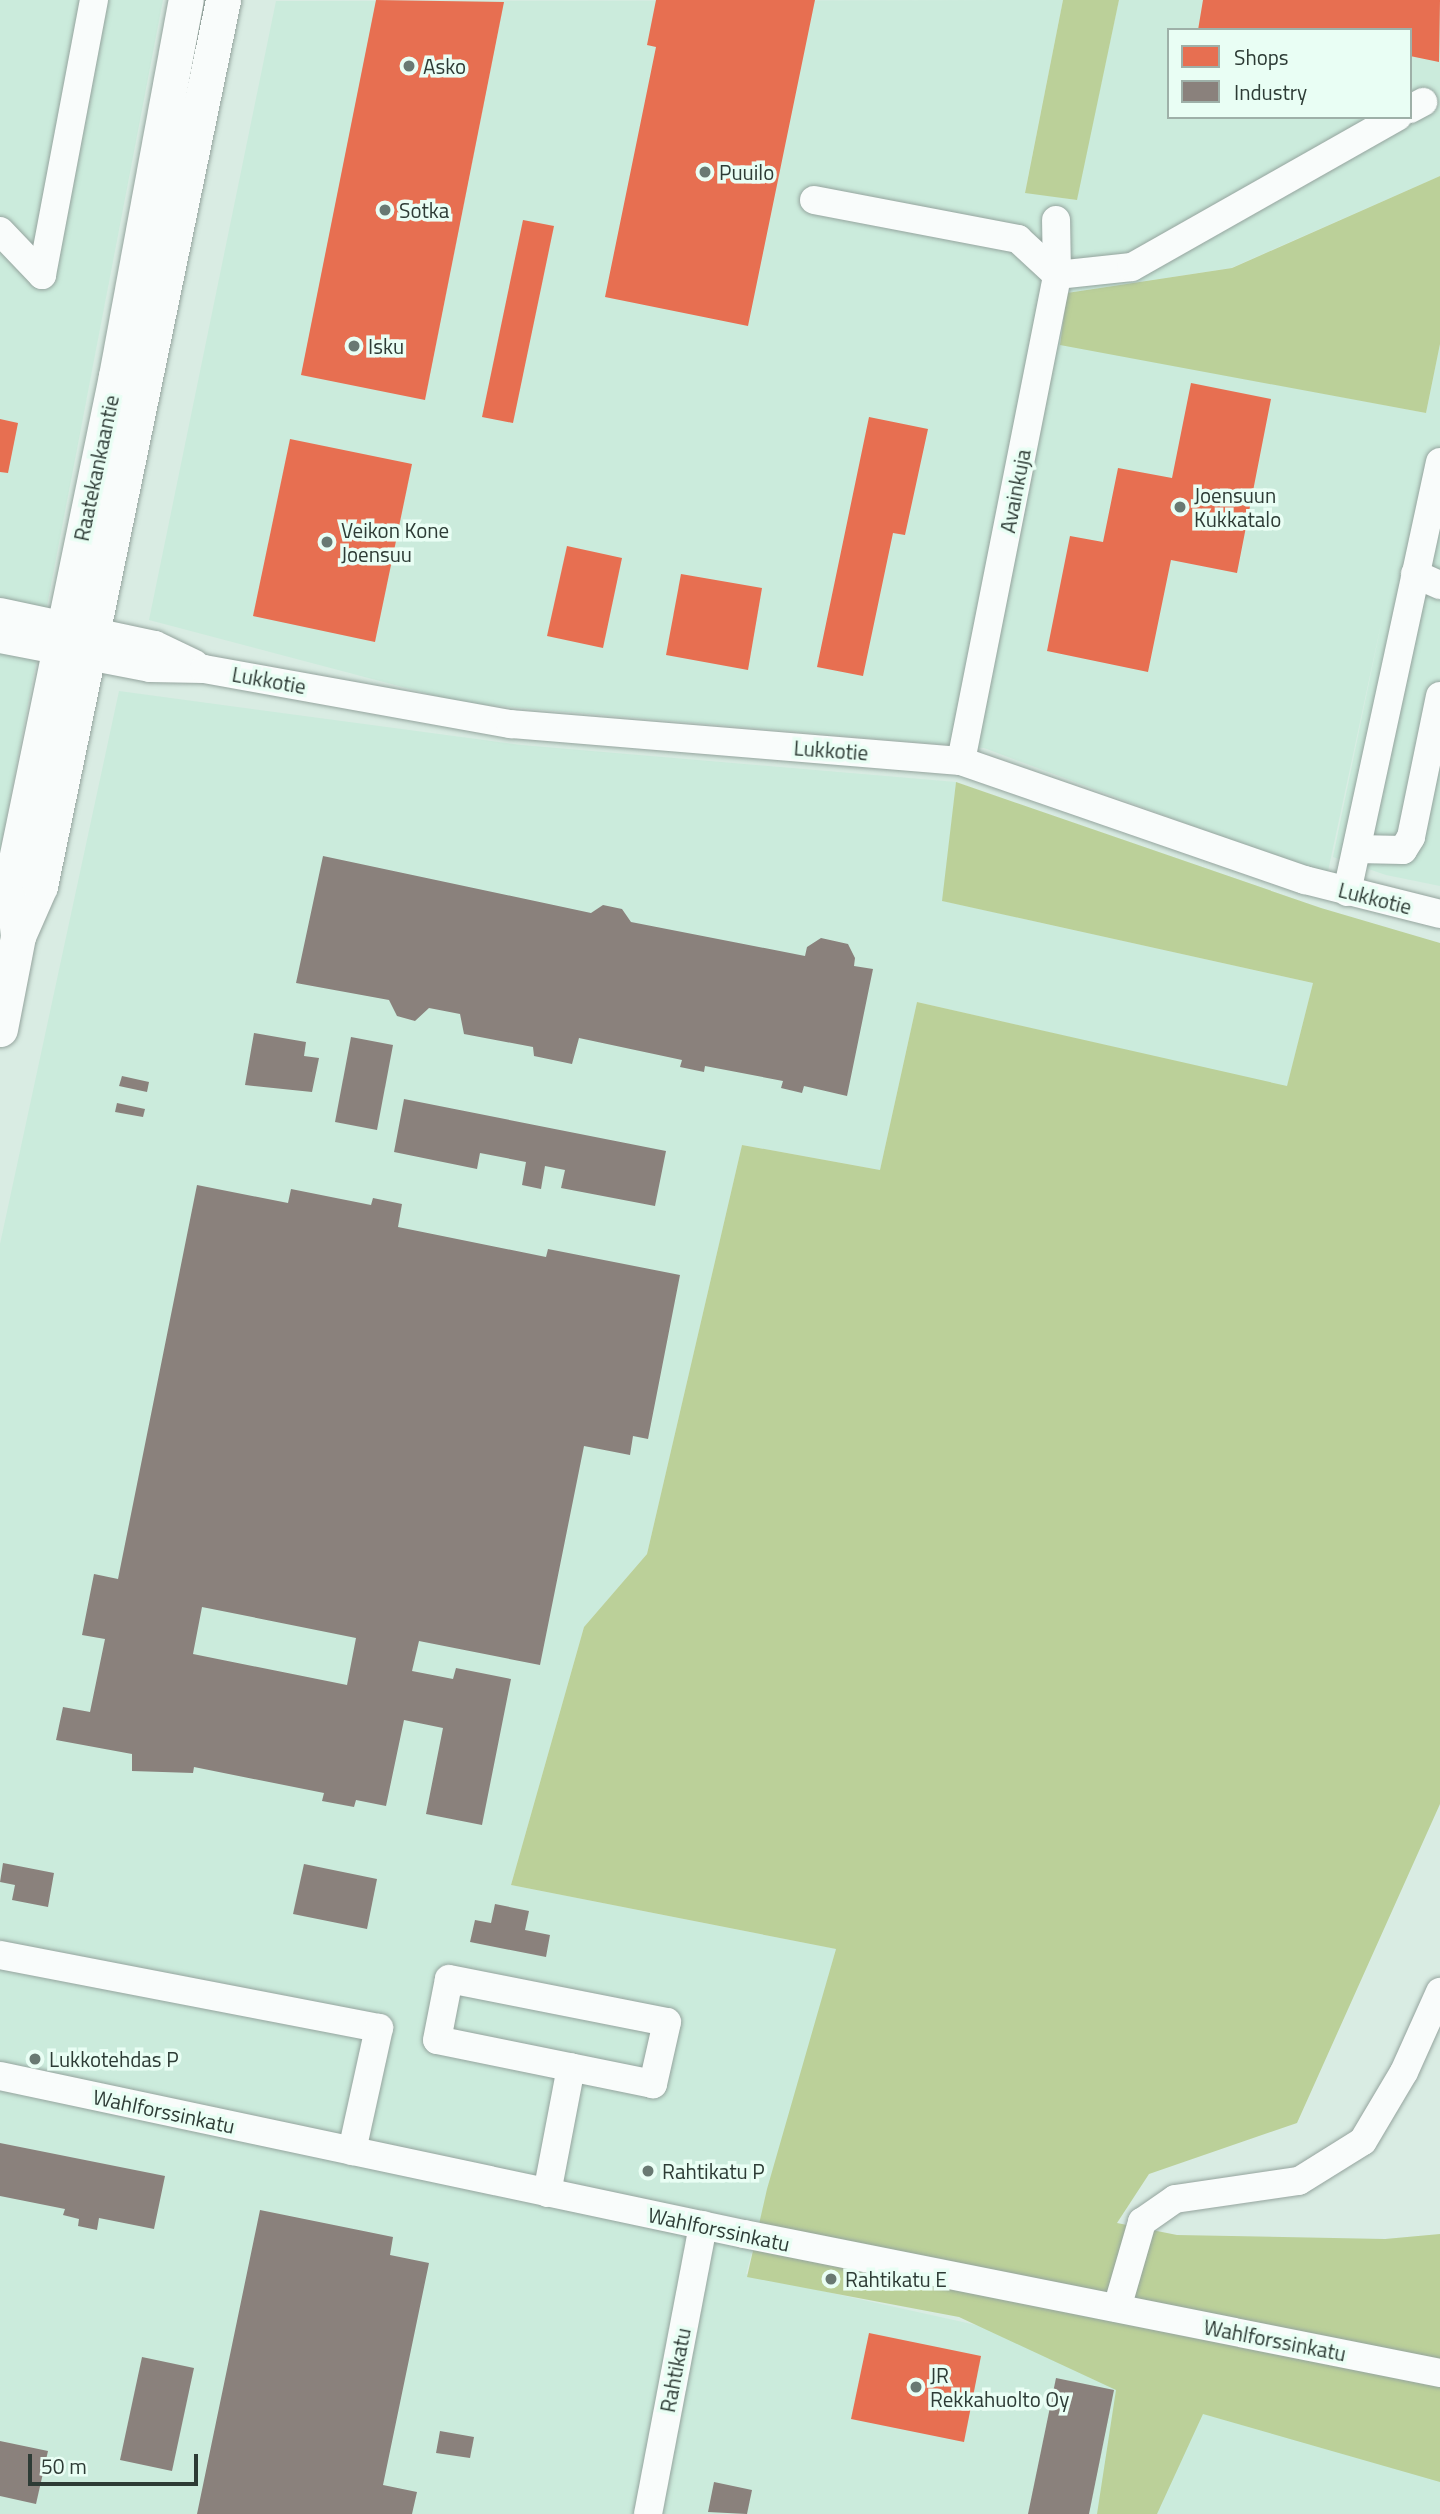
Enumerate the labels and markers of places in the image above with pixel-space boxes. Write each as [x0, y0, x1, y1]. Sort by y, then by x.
place label: Asko [423, 53, 466, 79]
marker: Asko [401, 58, 417, 74]
place label: Puuilo [719, 159, 774, 185]
marker: Puuilo [697, 164, 713, 180]
place label: Sotka [399, 197, 449, 223]
marker: Sotka [377, 202, 393, 218]
place label: Isku [368, 333, 404, 359]
marker: Isku [346, 338, 362, 354]
place label: Joensuun Kukkatalo [1194, 482, 1281, 532]
marker: Joensuun Kukkatalo [1172, 499, 1188, 515]
place label: Veikon Kone Joensuu [341, 517, 449, 567]
marker: Veikon Kone Joensuu [319, 534, 335, 550]
place label: Lukkotehdas P [49, 2046, 179, 2072]
marker: Lukkotehdas P [27, 2051, 43, 2067]
place label: Rahtikatu P [662, 2158, 765, 2184]
marker: Rahtikatu P [640, 2163, 656, 2179]
place label: Rahtikatu E [845, 2266, 947, 2292]
marker: Rahtikatu E [823, 2271, 839, 2287]
place label: JR Rekkahuolto Oy [930, 2362, 1069, 2412]
marker: JR Rekkahuolto Oy [908, 2379, 924, 2395]

